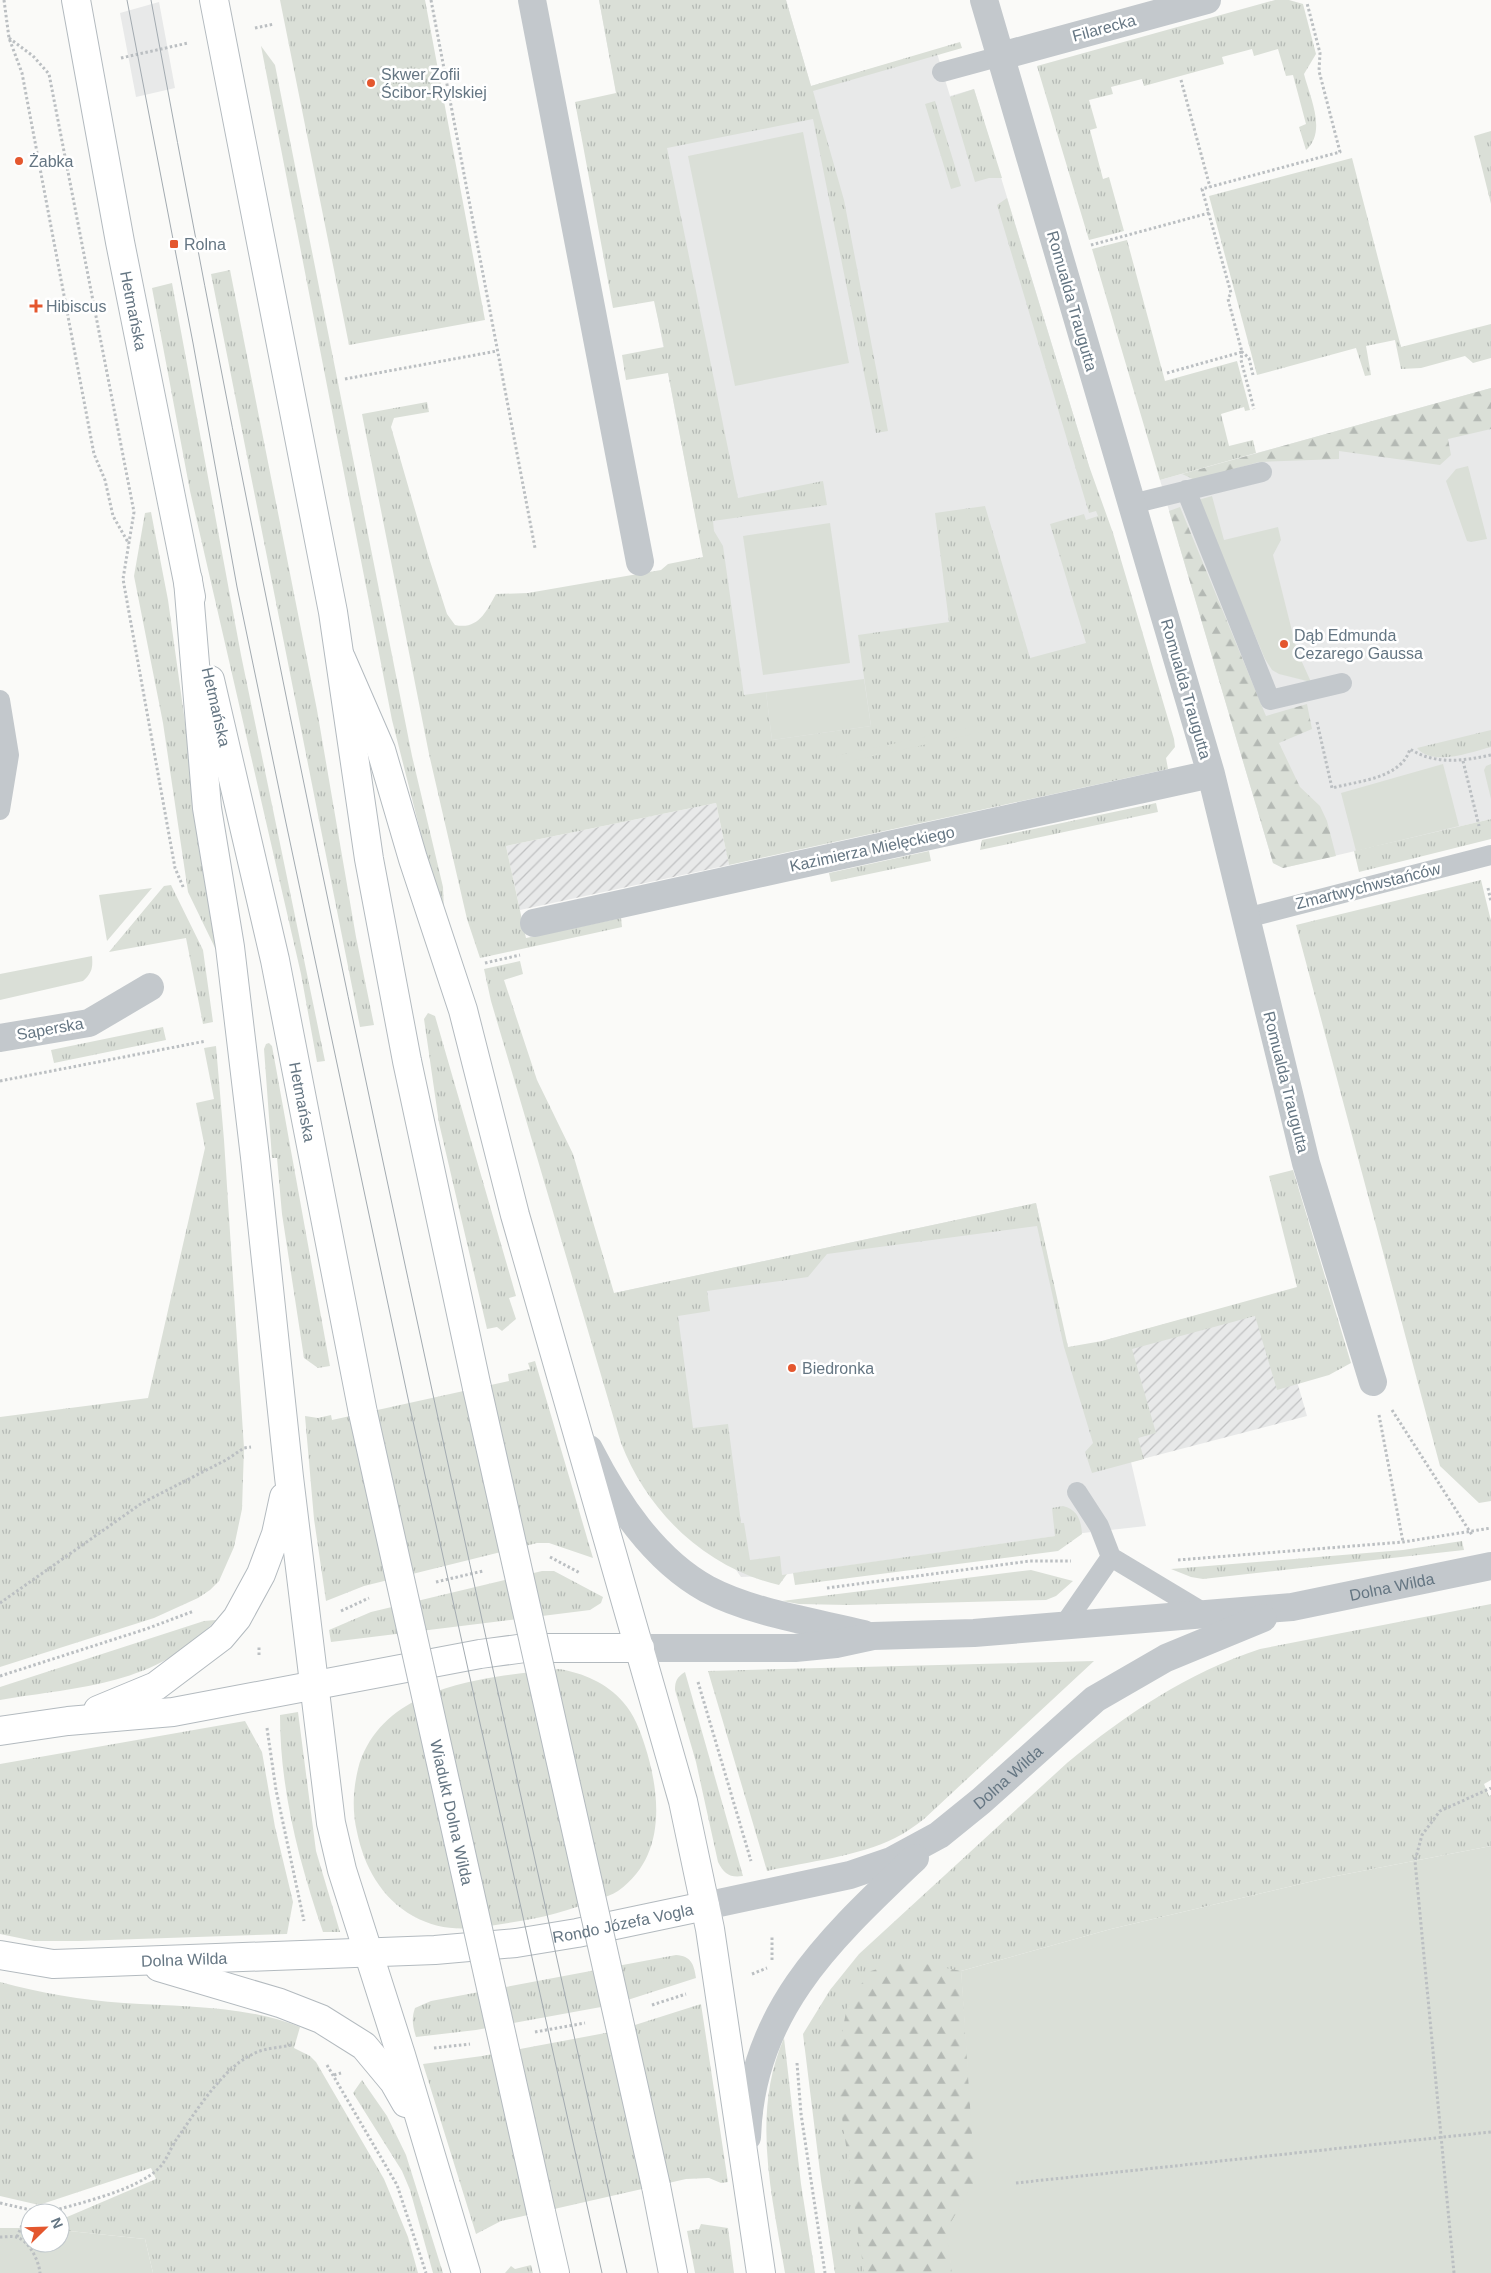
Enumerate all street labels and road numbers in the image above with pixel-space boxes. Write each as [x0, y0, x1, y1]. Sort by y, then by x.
street label: Filarecka [1070, 11, 1138, 45]
street label: Romualda Traugutta [1044, 229, 1100, 373]
street label: Hetmańska [117, 269, 150, 352]
street label: Romualda Traugutta [1158, 617, 1214, 761]
street label: Hetmańska [199, 666, 233, 748]
street label: Kazimierza Mielęckiego [788, 823, 956, 875]
street label: Zmartwychwstańców [1294, 860, 1443, 912]
street label: Romualda Traugutta [1260, 1010, 1312, 1154]
street label: Saperska [15, 1015, 85, 1043]
street label: Hetmańska [287, 1061, 319, 1143]
street label: Dolna Wilda [1348, 1569, 1436, 1603]
street label: Wiadukt Dolna Wilda [427, 1738, 476, 1887]
street label: Dolna Wilda [970, 1742, 1046, 1812]
street label: Rondo Józefa Vogla [551, 1900, 695, 1945]
street label: Dolna Wilda [141, 1949, 228, 1969]

